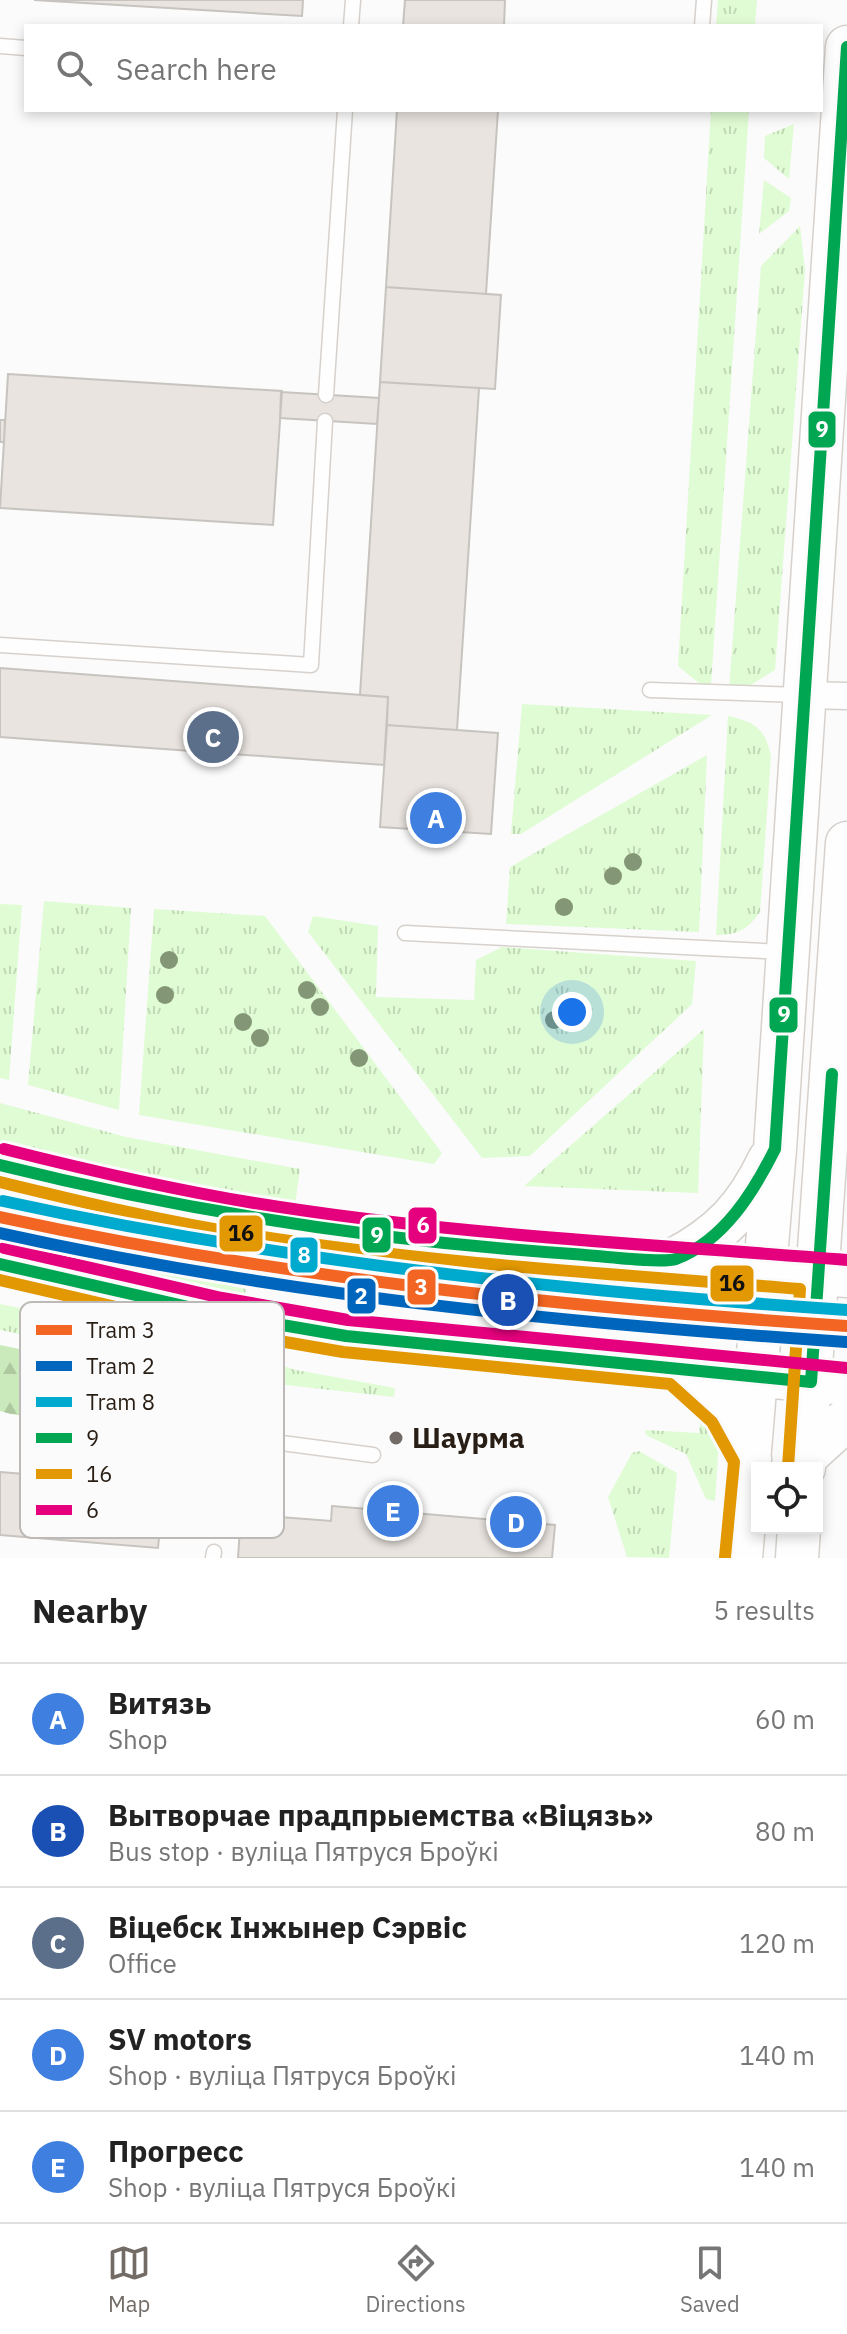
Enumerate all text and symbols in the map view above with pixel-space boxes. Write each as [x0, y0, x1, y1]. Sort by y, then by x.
search box [24, 24, 823, 112]
icon: search [52, 46, 96, 90]
text: Search here [116, 49, 277, 88]
line badge: 9 [807, 410, 837, 449]
text: 9 [815, 414, 829, 443]
pin: C [187, 707, 239, 767]
pin: A [410, 788, 462, 848]
your location [552, 992, 592, 1032]
line badge: 9 [768, 996, 799, 1034]
text: 9 [777, 999, 791, 1028]
line badge: 6 [407, 1206, 438, 1245]
text: 6 [416, 1210, 430, 1239]
line badge: 16 [218, 1214, 264, 1253]
line badge: 9 [361, 1216, 392, 1254]
text: 16 [228, 1218, 254, 1247]
text: 9 [370, 1220, 384, 1249]
line badge: 8 [289, 1236, 319, 1274]
text: 8 [297, 1240, 311, 1269]
line badge: 16 [709, 1264, 755, 1303]
line badge: 3 [406, 1268, 437, 1306]
text: 16 [719, 1268, 745, 1297]
pin: B [482, 1270, 534, 1330]
text: 3 [414, 1272, 428, 1301]
line badge: 2 [346, 1277, 377, 1315]
text: 2 [354, 1281, 368, 1310]
legend [20, 1302, 284, 1538]
text: Tram 3 [86, 1315, 155, 1344]
text: Tram 2 [86, 1351, 155, 1380]
text: Tram 8 [86, 1387, 155, 1416]
place label: Шаурма [412, 1419, 525, 1456]
text: 9 [86, 1423, 99, 1452]
marker: Шаурма [387, 1429, 405, 1447]
text: 16 [86, 1459, 112, 1488]
map controls [751, 1462, 823, 1534]
button: locate [751, 1462, 823, 1534]
pin: E [367, 1481, 419, 1541]
pin: D [490, 1492, 542, 1552]
text: 6 [86, 1495, 99, 1524]
text: Nearby [32, 1588, 147, 1632]
text: 5 results [713, 1593, 815, 1627]
text: Витязь [108, 1683, 211, 1722]
text: A [49, 1702, 67, 1736]
text: 60 m [755, 1702, 815, 1736]
text: Shop [108, 1722, 168, 1756]
text: Вытворчае прадпрыемства «Віцязь» [108, 1795, 653, 1834]
text: B [49, 1814, 67, 1848]
text: 80 m [755, 1814, 815, 1848]
text: Bus stop · вуліца Пятруся Броўкі [108, 1834, 499, 1868]
text: Віцебск Інжынер Сэрвіс [108, 1907, 467, 1946]
text: C [50, 1926, 66, 1960]
text: 120 m [739, 1926, 815, 1960]
text: Office [108, 1946, 177, 1980]
text: SV motors [108, 2019, 252, 2058]
text: D [49, 2038, 67, 2072]
text: 140 m [739, 2038, 815, 2072]
text: Shop · вуліца Пятруся Броўкі [108, 2058, 457, 2092]
text: Прогресс [108, 2131, 244, 2170]
text: E [50, 2150, 66, 2184]
text: 140 m [739, 2150, 815, 2184]
text: Shop · вуліца Пятруся Броўкі [108, 2170, 457, 2204]
tab: Map [107, 2241, 151, 2318]
tab: Directions [366, 2241, 466, 2318]
tab: Saved [680, 2241, 740, 2318]

